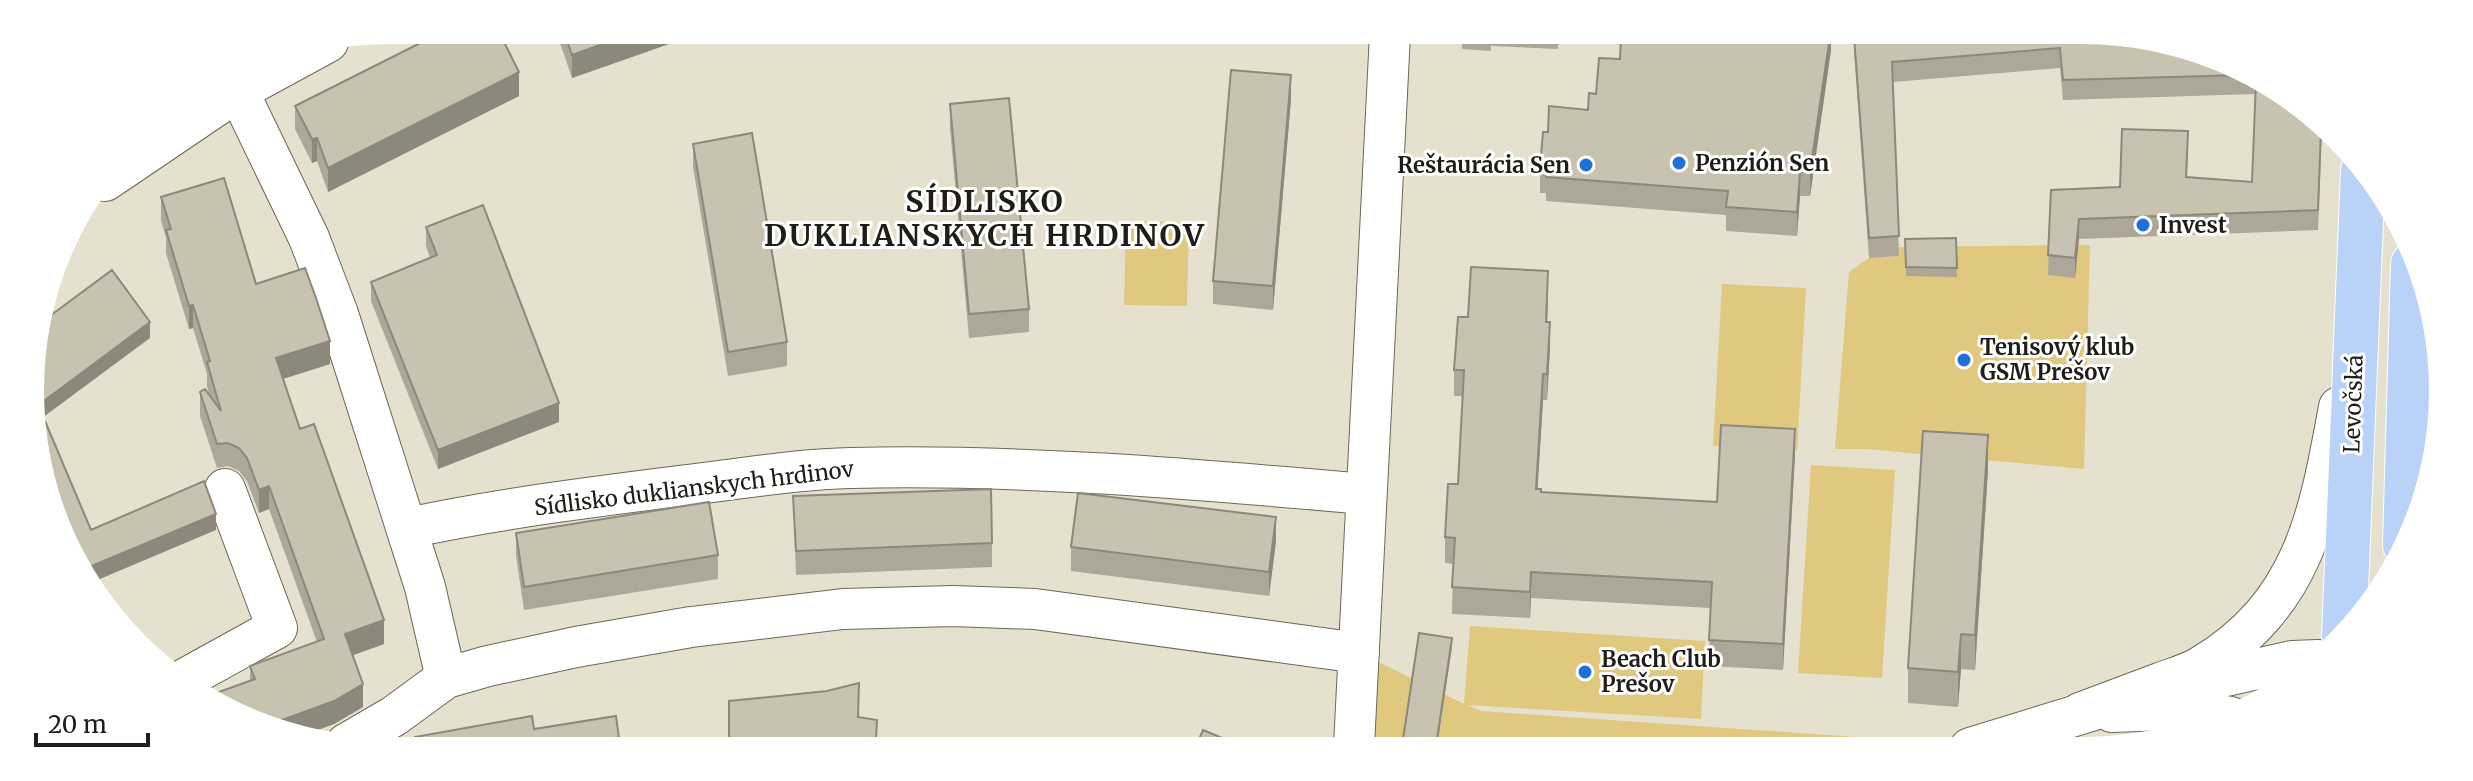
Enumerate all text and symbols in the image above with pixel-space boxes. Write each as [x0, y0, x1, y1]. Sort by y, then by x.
place label: Penzión Sen [1695, 149, 1829, 177]
place label: Reštaurácia Sen [1397, 151, 1570, 179]
marker: Penzión Sen [1670, 154, 1688, 172]
marker: Reštaurácia Sen [1577, 156, 1595, 174]
district label: SÍDLISKO DUKLIANSKYCH HRDINOV [764, 182, 1206, 254]
place label: Invest [2159, 211, 2227, 239]
marker: Invest [2134, 216, 2152, 234]
place label: Tenisový klub GSM Prešov [1980, 333, 2134, 386]
marker: Tenisový klub GSM Prešov [1955, 351, 1973, 369]
street label: Levočská [2337, 354, 2369, 454]
street label: Sídlisko duklianskych hrdinov [533, 454, 856, 521]
place label: Beach Club Prešov [1601, 645, 1721, 698]
marker: Beach Club Prešov [1576, 663, 1594, 681]
scale bar [36, 697, 148, 747]
text: 20 m [48, 709, 107, 740]

